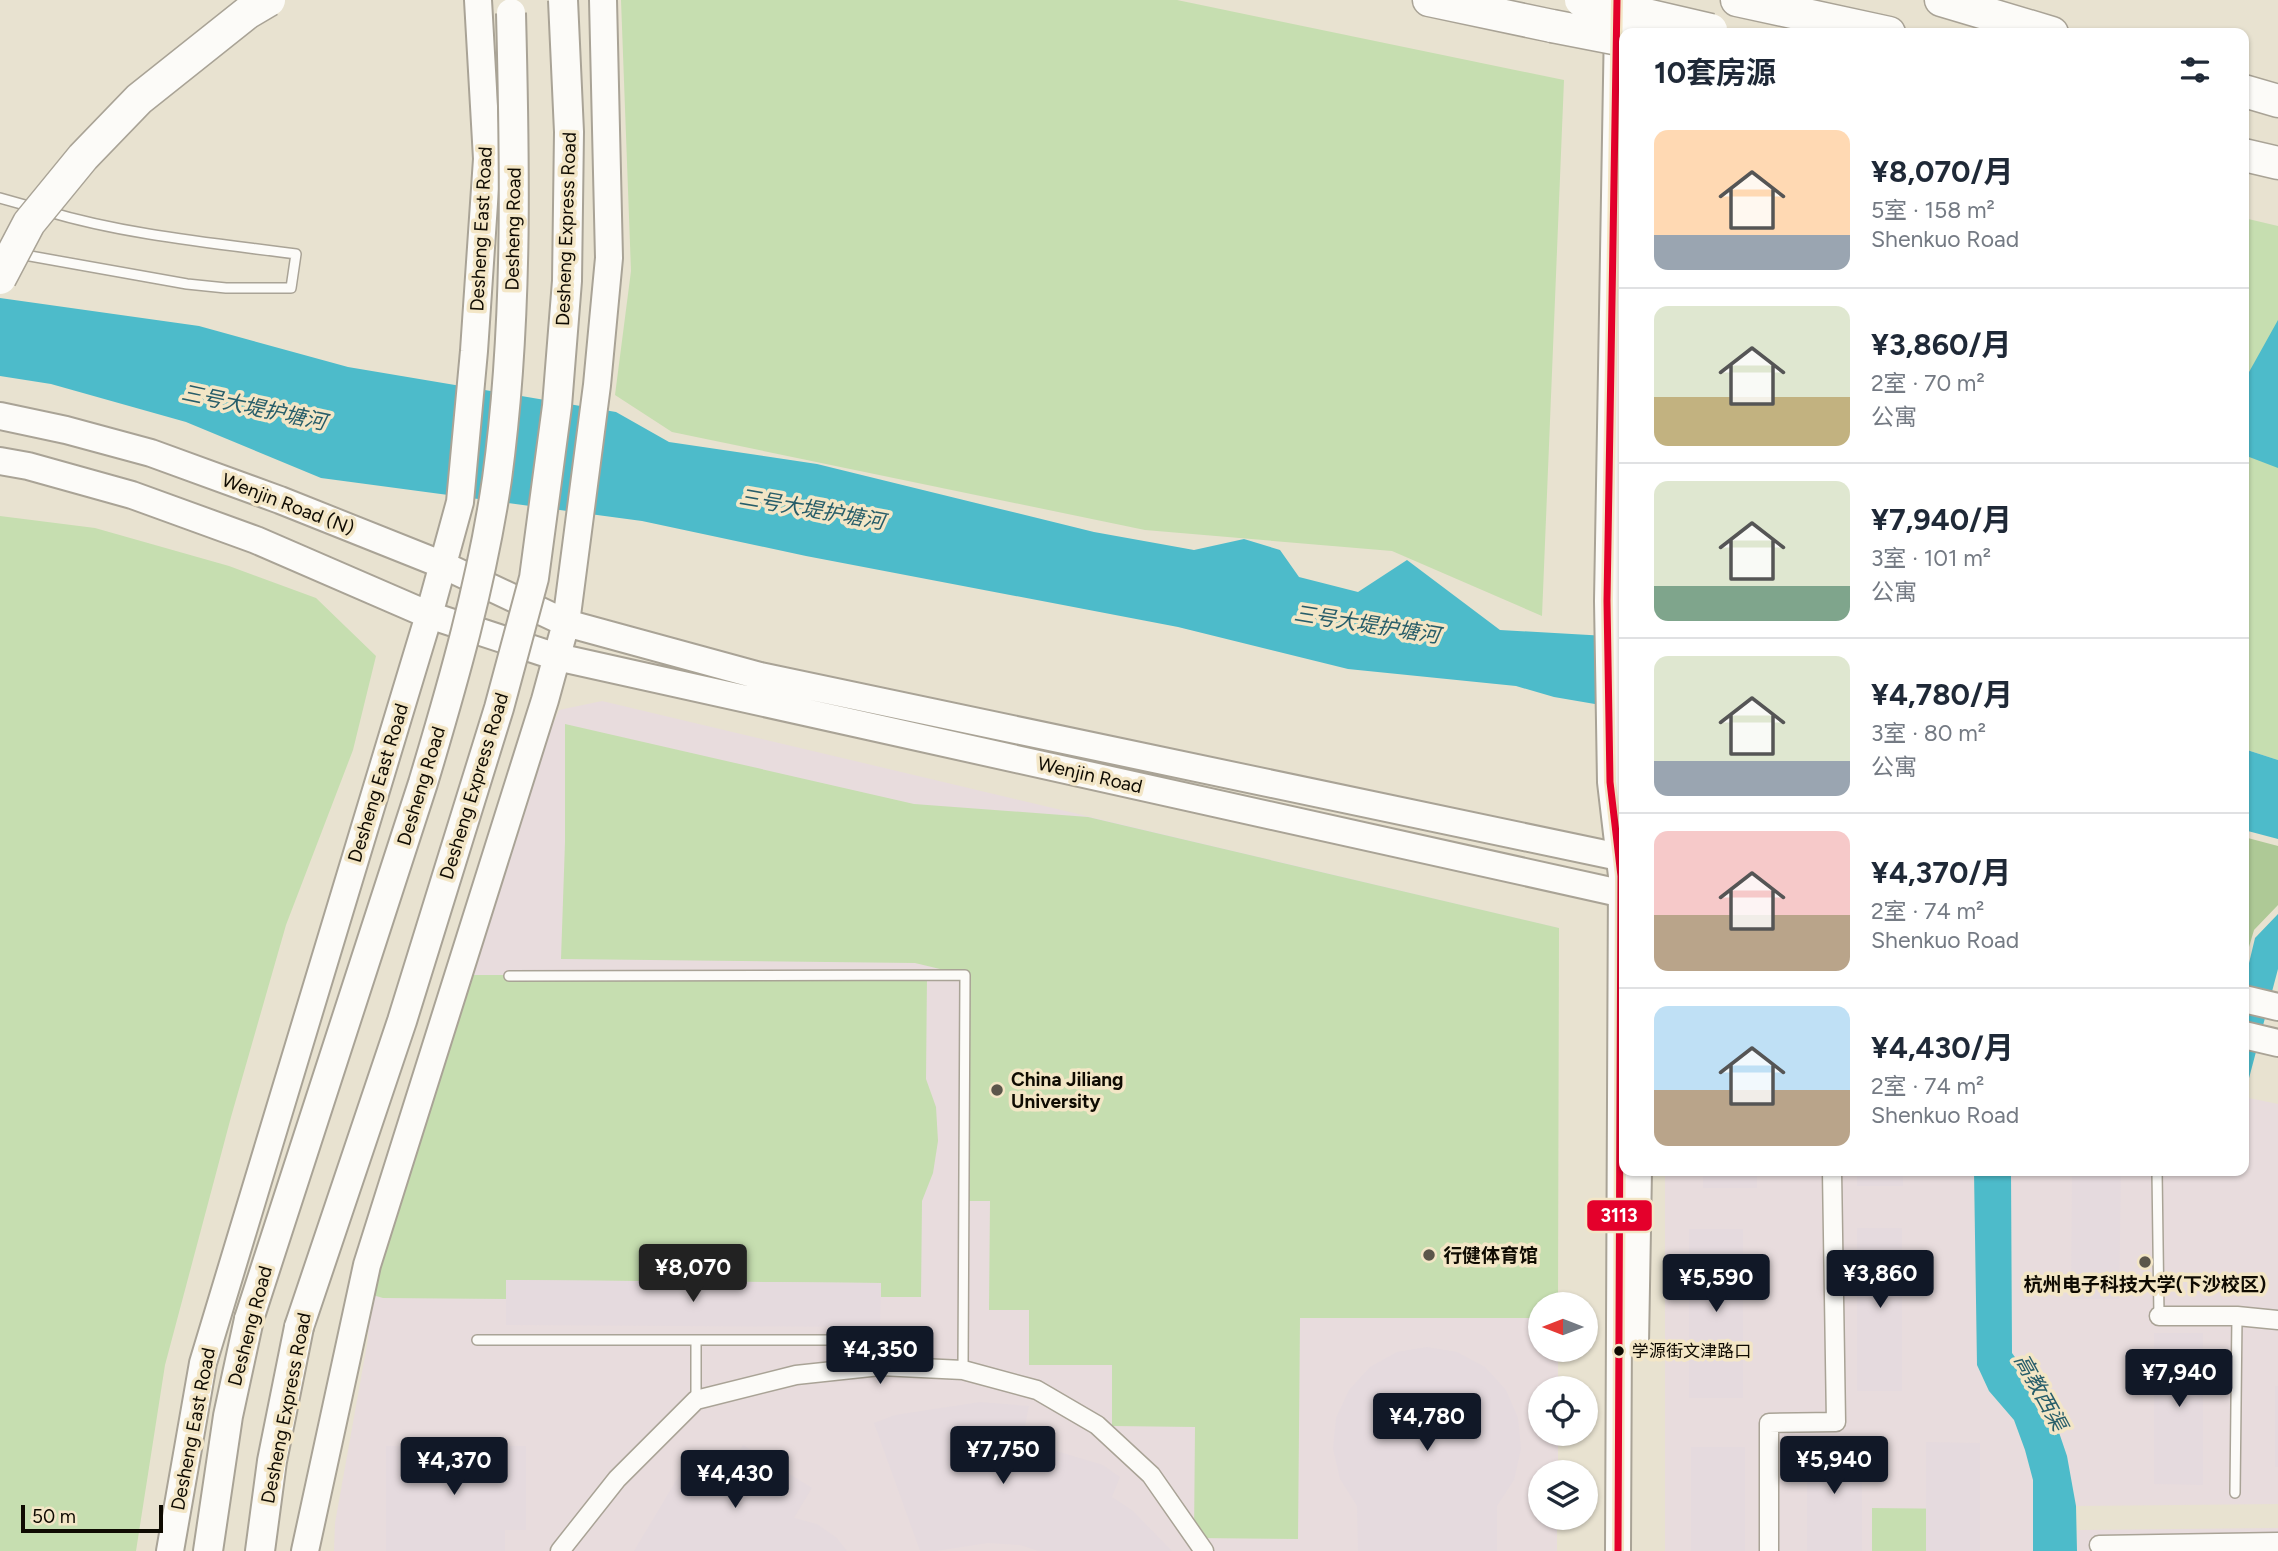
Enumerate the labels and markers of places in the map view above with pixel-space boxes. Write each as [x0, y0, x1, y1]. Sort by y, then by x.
place label: China Jiliang University [1011, 1068, 1123, 1113]
marker: China Jiliang University [989, 1082, 1005, 1098]
pin: ¥8,070 [636, 1244, 750, 1304]
place label: 行健体育馆 [1443, 1244, 1538, 1267]
marker: 行健体育馆 [1421, 1247, 1437, 1263]
pin: ¥3,860 [1823, 1250, 1937, 1310]
pin: ¥5,590 [1659, 1254, 1773, 1314]
marker: 杭州电子科技大学(下沙校区) [2137, 1254, 2153, 1270]
place label: 杭州电子科技大学(下沙校区) [2024, 1273, 2266, 1296]
pin: ¥4,350 [823, 1326, 937, 1386]
place label: 学源街文津路口 [1632, 1341, 1751, 1361]
marker: 学源街文津路口 [1612, 1344, 1626, 1358]
pin: ¥7,940 [2122, 1350, 2236, 1409]
pin: ¥4,780 [1370, 1394, 1484, 1453]
pin: ¥7,750 [946, 1426, 1060, 1486]
pin: ¥5,940 [1777, 1436, 1891, 1496]
pin: ¥4,370 [397, 1438, 511, 1497]
pin: ¥4,430 [678, 1450, 792, 1510]

